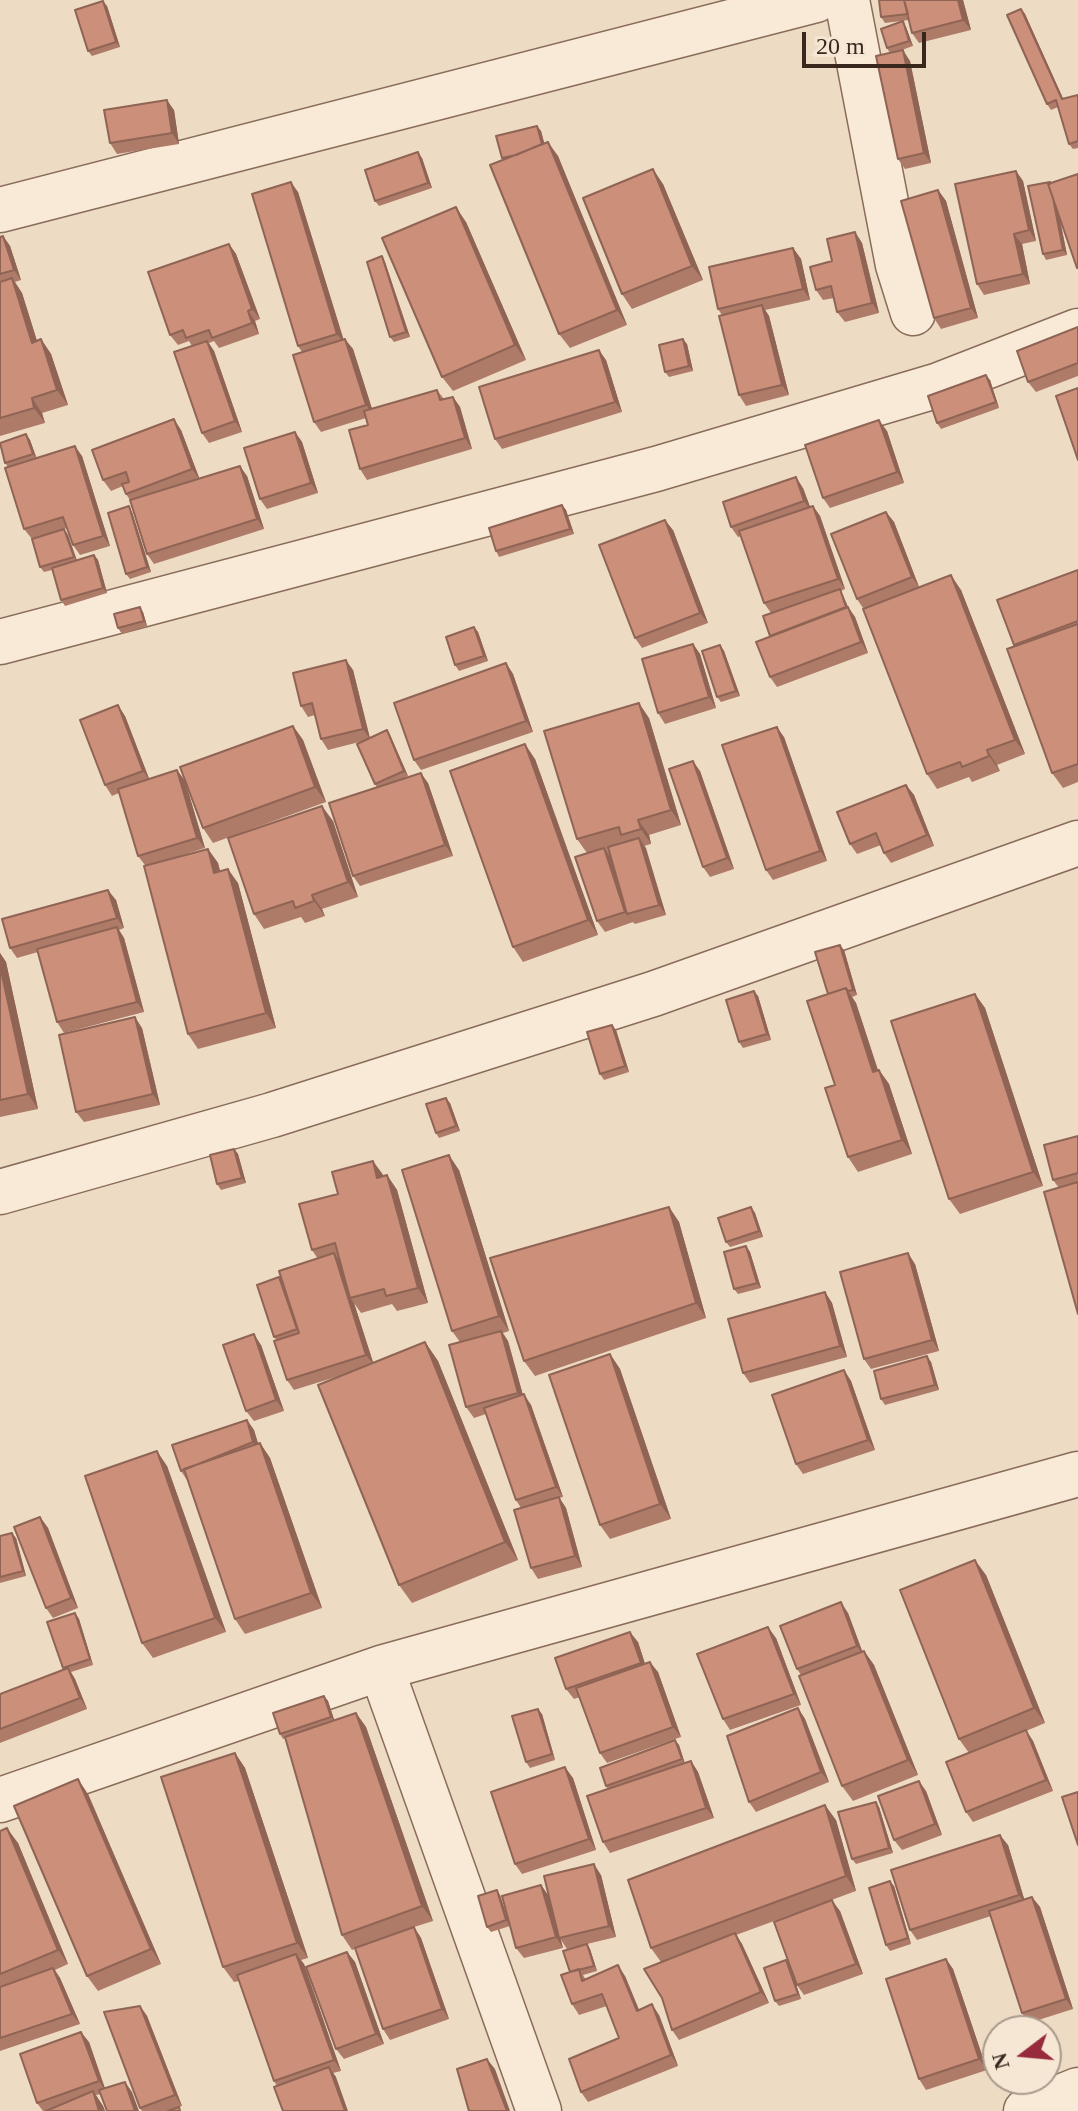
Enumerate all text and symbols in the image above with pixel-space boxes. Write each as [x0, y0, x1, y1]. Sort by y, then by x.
scale bar [806, 16, 930, 66]
text: 20 m [816, 33, 865, 59]
north arrow [982, 2015, 1062, 2095]
text: N [986, 2050, 1015, 2072]

